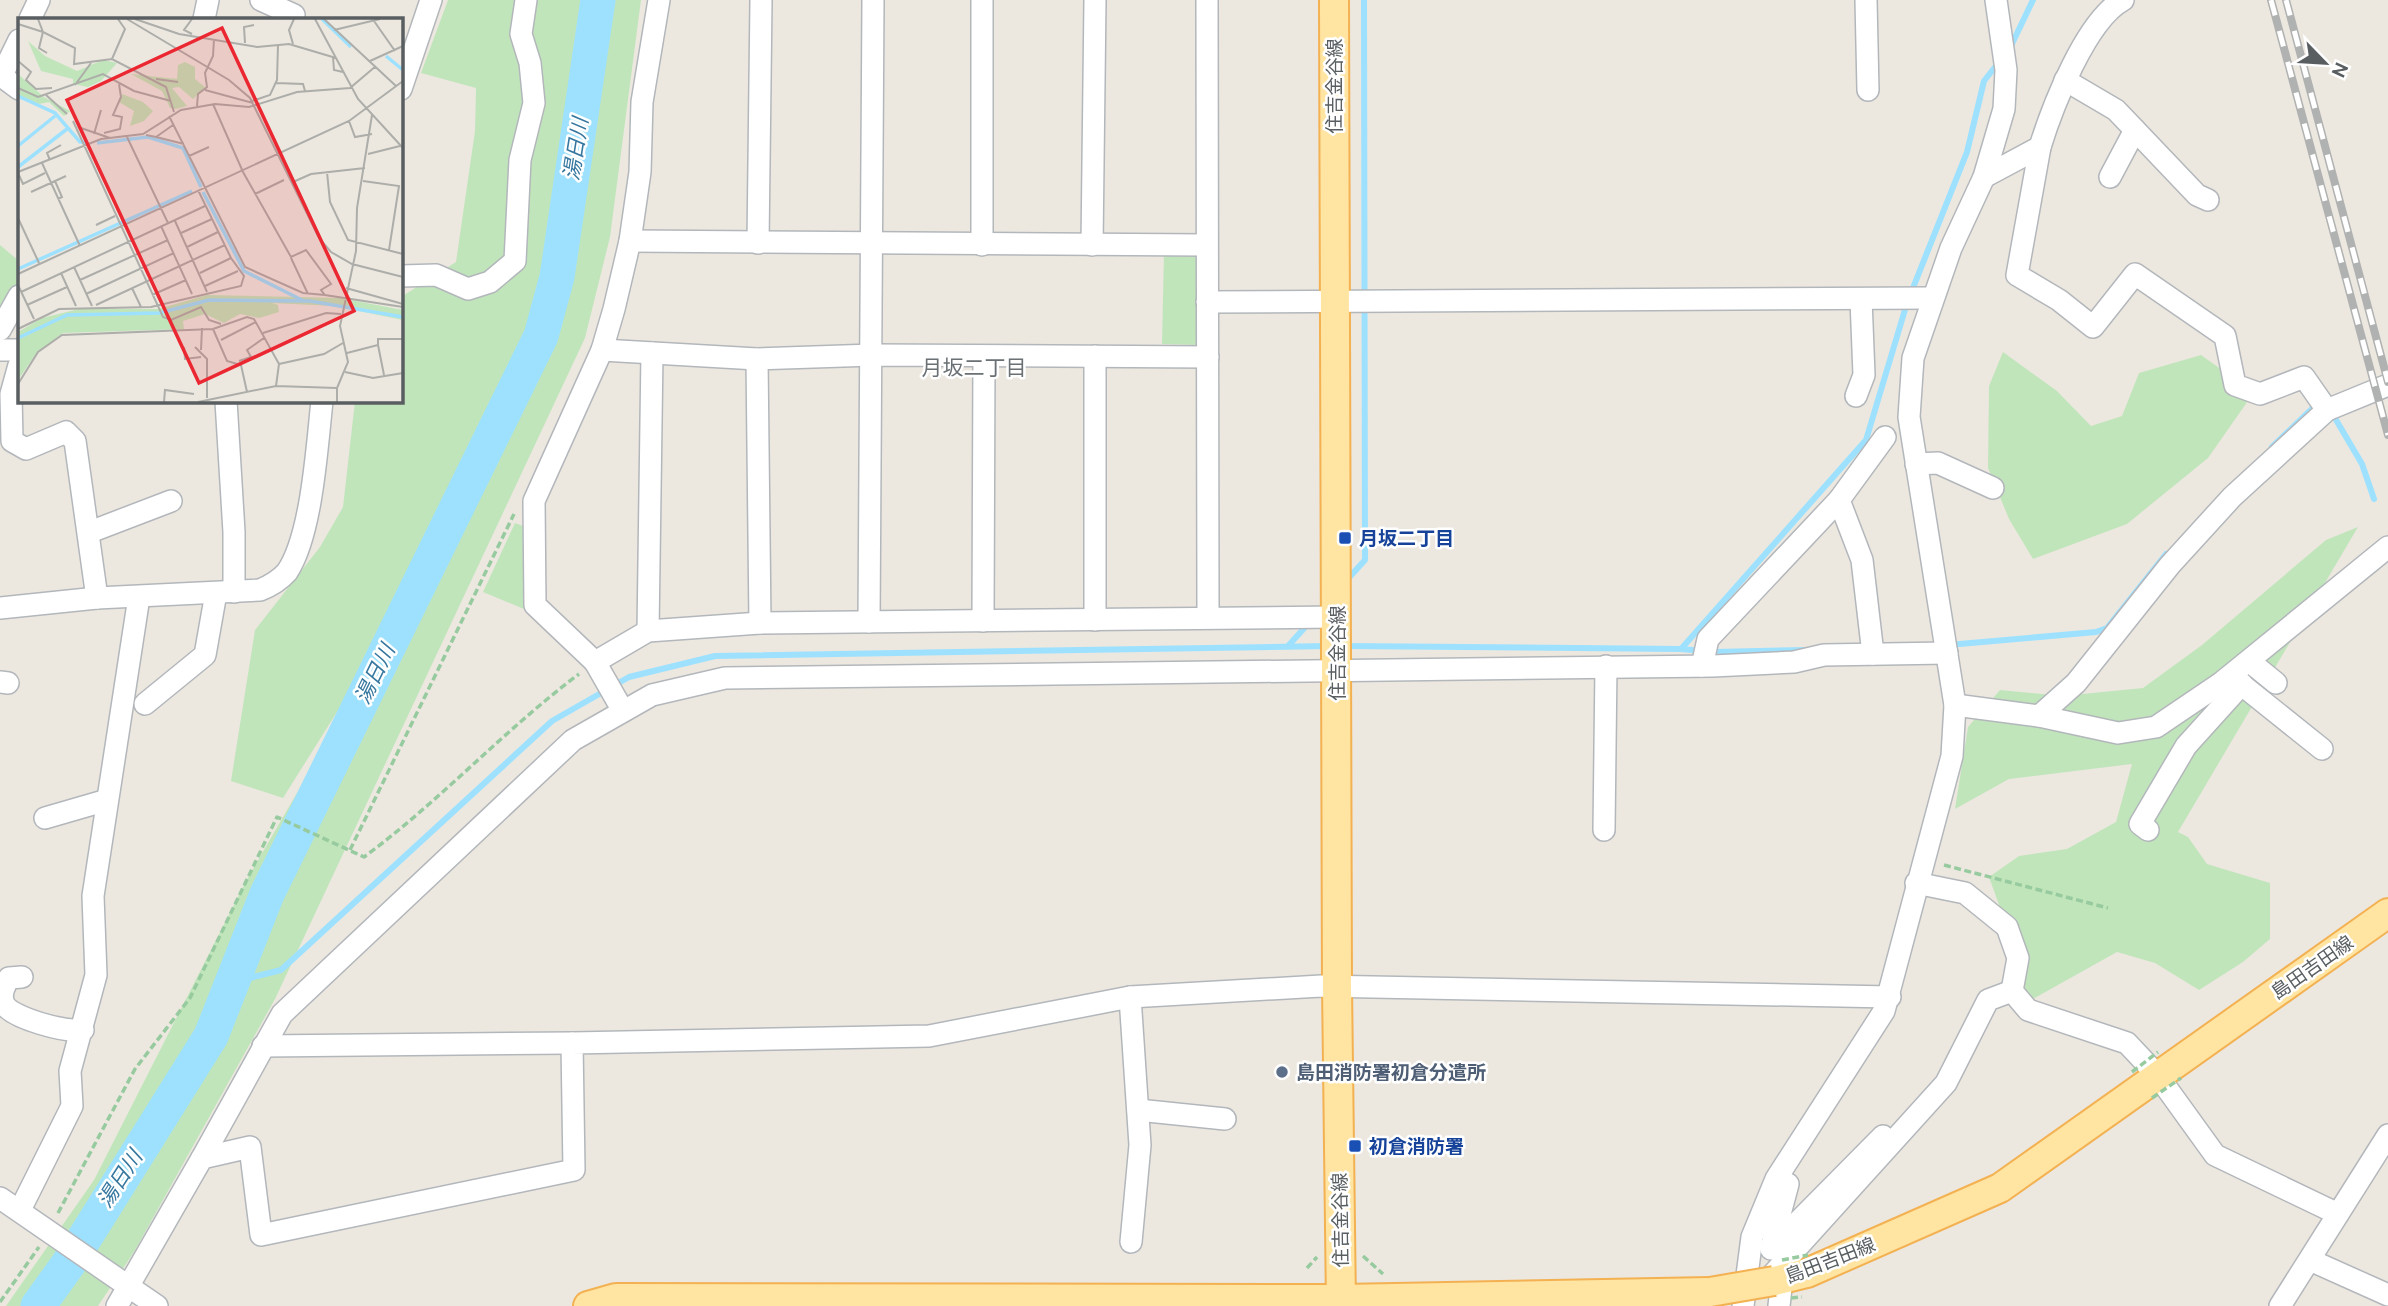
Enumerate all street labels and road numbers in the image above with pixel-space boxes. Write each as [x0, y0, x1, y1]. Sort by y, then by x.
street label: 住吉金谷線 [1323, 38, 1345, 134]
street label: 住吉金谷線 [1326, 605, 1348, 701]
street label: 島田吉田線 [2267, 931, 2357, 1003]
street label: 住吉金谷線 [1328, 1172, 1352, 1268]
street label: 島田吉田線 [1782, 1233, 1878, 1287]

